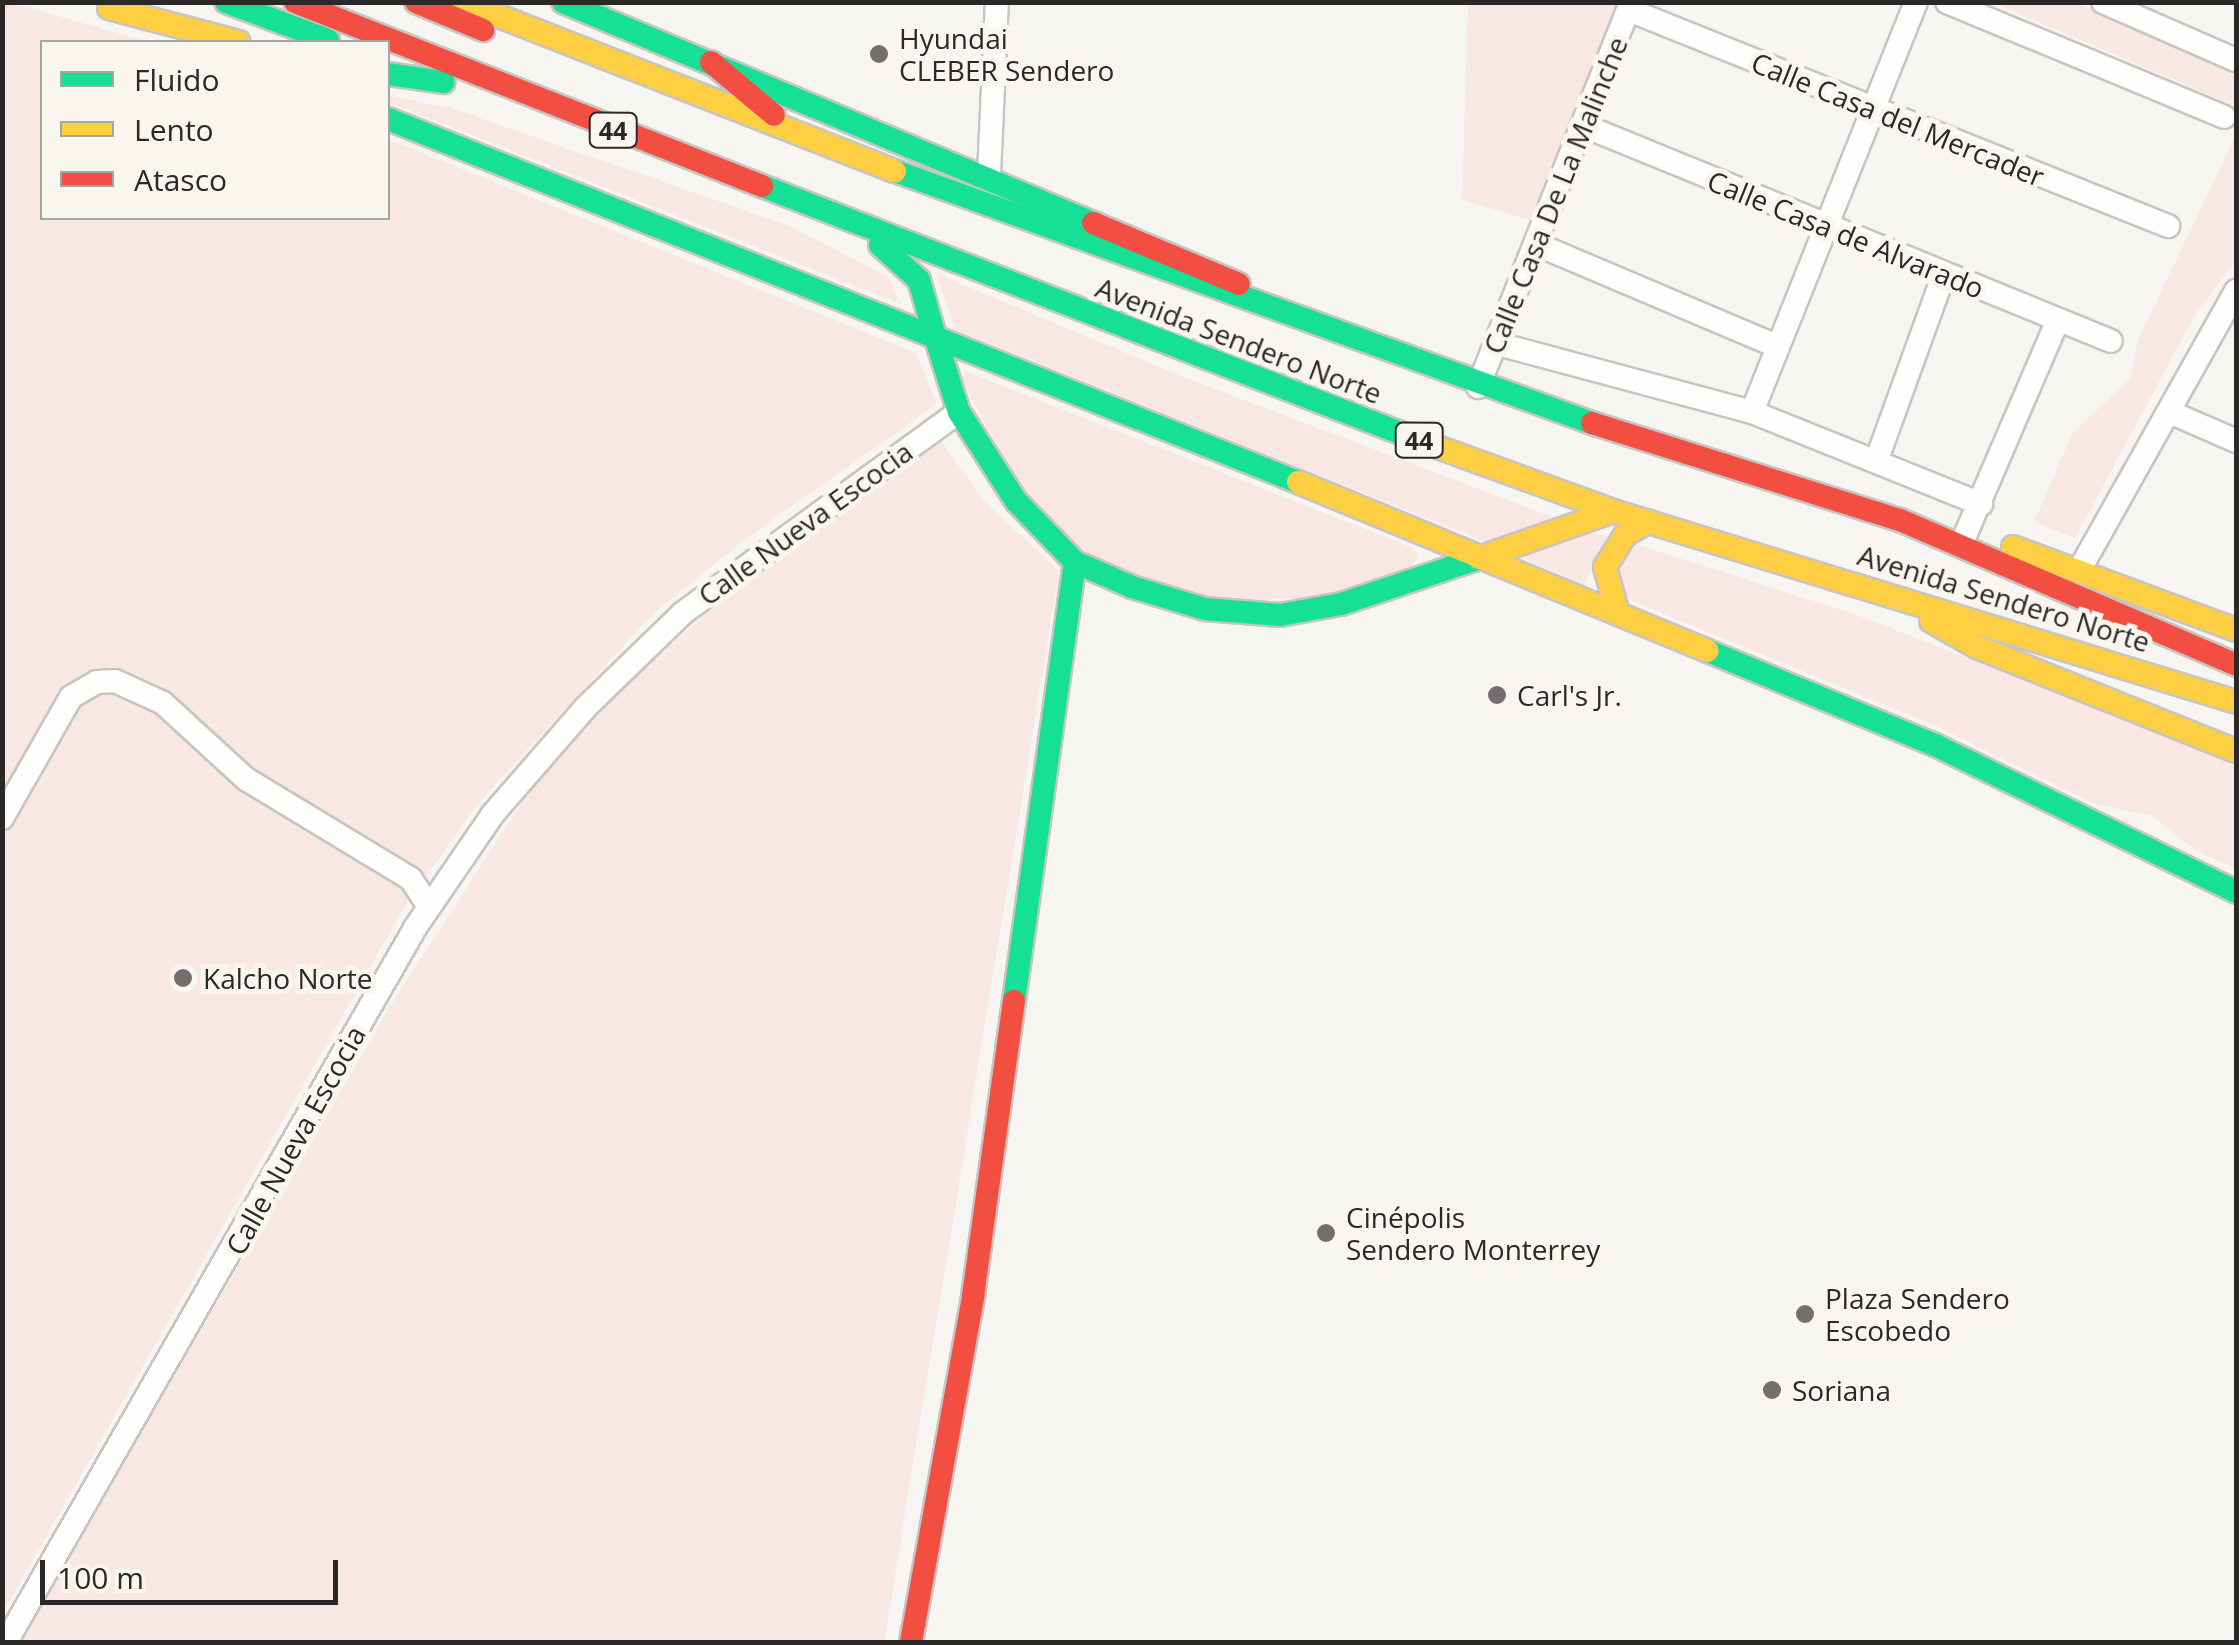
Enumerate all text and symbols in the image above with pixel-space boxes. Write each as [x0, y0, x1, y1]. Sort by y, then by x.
place label: Hyundai CLEBER Sendero [899, 21, 1114, 87]
street label: Calle Casa De La Malinche [1476, 32, 1634, 358]
legend [40, 40, 390, 220]
marker: Hyundai CLEBER Sendero [868, 43, 890, 65]
street label: Calle Casa del Mercader [1747, 45, 2049, 193]
text: Fluido [134, 59, 219, 100]
text: Lento [134, 109, 214, 150]
road number: 44 [588, 110, 638, 150]
text: Atasco [134, 159, 227, 200]
street label: Calle Casa de Alvarado [1703, 163, 1989, 305]
street label: Avenida Sendero Norte [1091, 270, 1387, 410]
road number: 44 [1394, 420, 1444, 460]
street label: Calle Nueva Escocia [691, 434, 919, 612]
street label: Avenida Sendero Norte [1854, 538, 2154, 658]
place label: Carl's Jr. [1517, 678, 1622, 712]
marker: Carl's Jr. [1486, 684, 1508, 706]
place label: Kalcho Norte [203, 961, 373, 995]
marker: Kalcho Norte [172, 967, 194, 989]
street label: Calle Nueva Escocia [218, 1020, 372, 1260]
place label: Cinépolis Sendero Monterrey [1346, 1200, 1600, 1266]
marker: Cinépolis Sendero Monterrey [1315, 1222, 1337, 1244]
place label: Plaza Sendero Escobedo [1825, 1281, 2010, 1347]
marker: Plaza Sendero Escobedo [1794, 1303, 1816, 1325]
place label: Soriana [1792, 1373, 1891, 1407]
marker: Soriana [1761, 1379, 1783, 1401]
scale bar [45, 1540, 342, 1602]
text: 100 m [57, 1557, 144, 1598]

